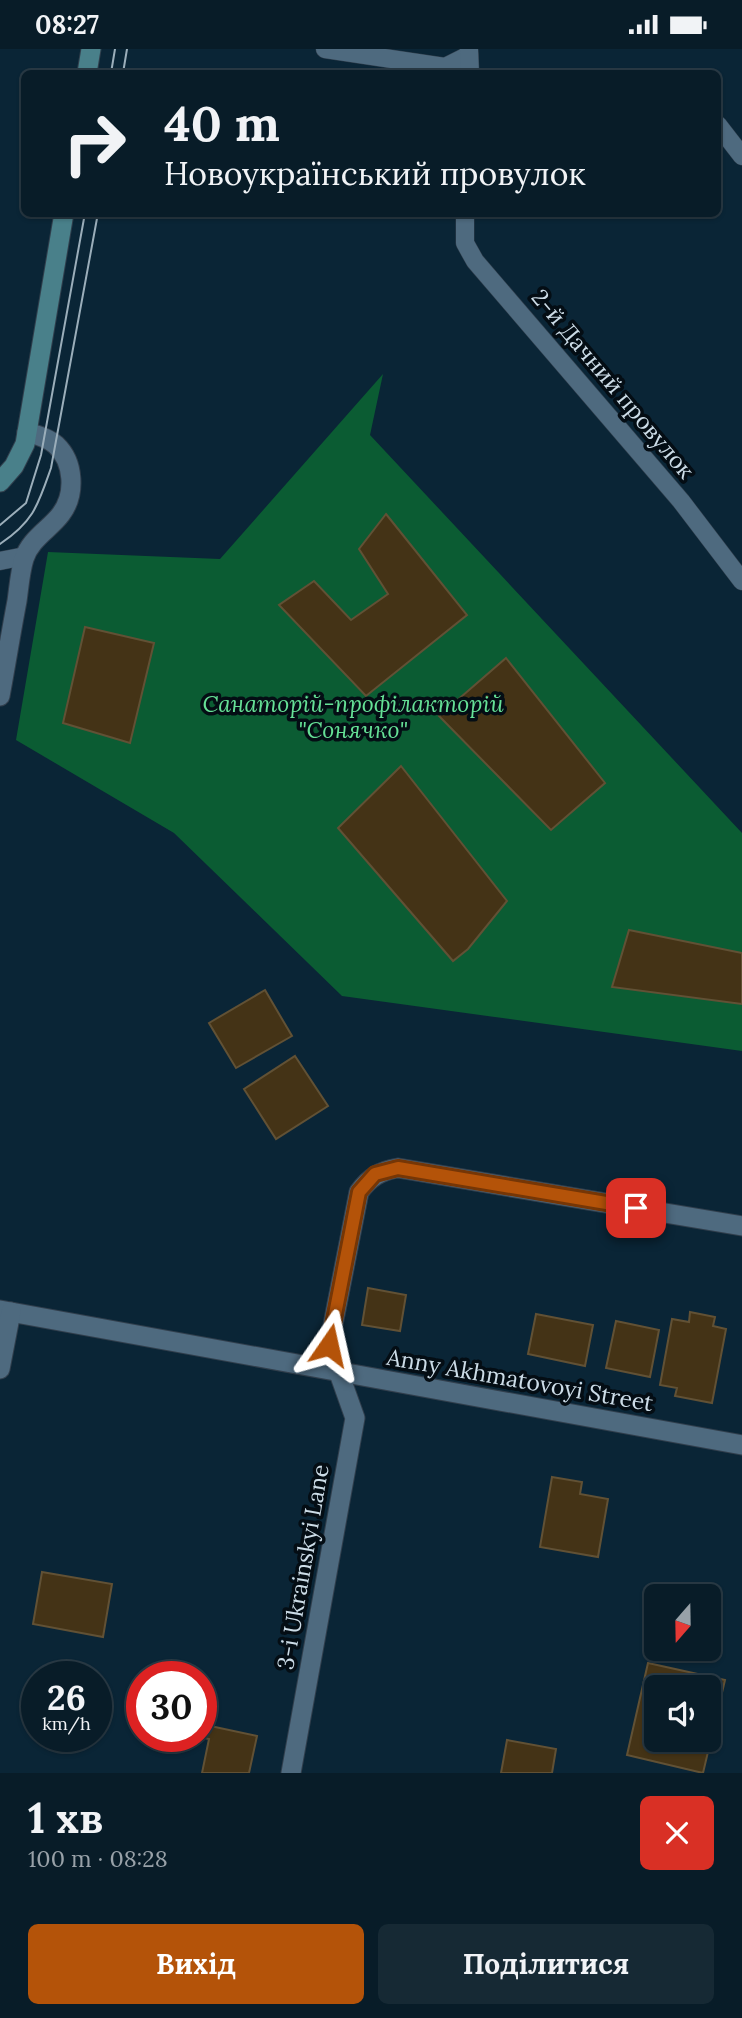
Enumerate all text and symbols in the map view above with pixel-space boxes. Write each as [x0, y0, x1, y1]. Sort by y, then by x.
text: 08:27 [35, 8, 99, 41]
text: 40 m [164, 92, 280, 154]
icon: right [49, 98, 140, 189]
text: Новоукраїнський провулок [164, 153, 586, 194]
street label: 2-й Дачний провулок [526, 283, 702, 485]
park label: Санаторій-профілакторій "Сонячко" [202, 689, 504, 744]
pin [606, 1178, 666, 1238]
icon: arrive [617, 1189, 655, 1227]
position arrow [292, 1308, 366, 1382]
street label: Anny Akhmatovoyi Street [384, 1342, 656, 1417]
street label: 3-i Ukrainskyi Lane [270, 1462, 335, 1672]
north arrow [644, 1584, 721, 1661]
map controls [644, 1584, 721, 1752]
speed limit sign: 30 [126, 1661, 217, 1752]
text: 26 [47, 1675, 86, 1720]
button: sound [644, 1675, 721, 1752]
text: km/h [42, 1712, 91, 1735]
text: 1 хв [28, 1791, 103, 1845]
button: close [640, 1796, 714, 1870]
text: 100 m · 08:28 [28, 1844, 168, 1873]
button: Вихід [28, 1924, 364, 2004]
button: Поділитися [378, 1924, 714, 2004]

